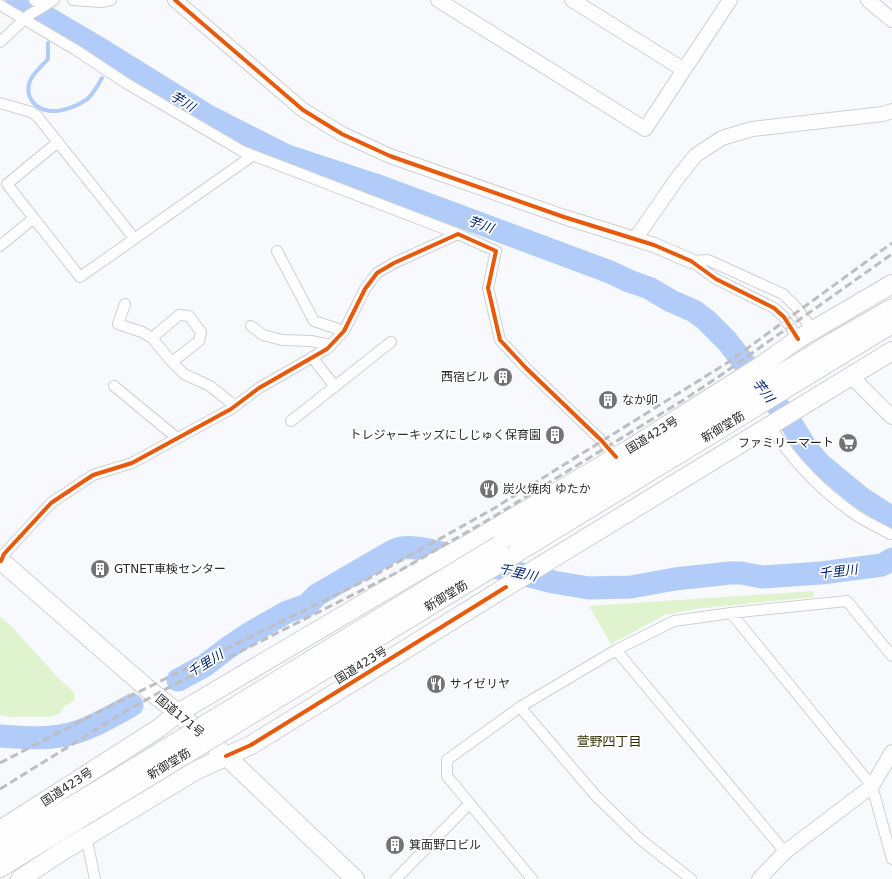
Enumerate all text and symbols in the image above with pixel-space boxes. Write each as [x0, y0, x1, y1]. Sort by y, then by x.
water label: 芋川 [168, 88, 199, 116]
water label: 芋川 [466, 213, 497, 237]
building icon: 西宿ビル [492, 366, 514, 388]
place label: 西宿ビル [441, 370, 489, 384]
water label: 芋川 [750, 375, 779, 407]
building icon: なか卯 [597, 389, 619, 411]
place label: なか卯 [622, 393, 658, 407]
street label: 新御堂筋 [699, 409, 747, 445]
street label: 国道423号 [623, 413, 681, 457]
building icon: トレジャーキッズにしじゅく保育園 [544, 424, 566, 446]
place label: トレジャーキッズにしじゅく保育園 [350, 428, 541, 442]
supermarket icon: ファミリーマート [837, 432, 859, 454]
place label: ファミリーマート [738, 436, 834, 450]
restaurant icon: 炭火焼肉 ゆたか [478, 478, 500, 500]
place label: 炭火焼肉 ゆたか [503, 482, 591, 496]
building icon: GTNET車検センター [89, 558, 111, 580]
water label: 千里川 [497, 561, 541, 585]
water label: 千里川 [818, 561, 860, 581]
place label: GTNET車検センター [114, 562, 226, 576]
street label: 新御堂筋 [422, 578, 470, 614]
street label: 国道423号 [332, 643, 390, 687]
water label: 千里川 [185, 646, 227, 680]
restaurant icon: サイゼリヤ [425, 673, 447, 695]
place label: サイゼリヤ [450, 677, 510, 691]
street label: 国道171号 [153, 692, 207, 740]
district label: 萱野四丁目 [576, 734, 642, 749]
street label: 新御堂筋 [145, 746, 193, 782]
street label: 国道423号 [38, 765, 96, 809]
building icon: 箕面野口ビル [384, 834, 406, 856]
place label: 箕面野口ビル [409, 838, 481, 852]

